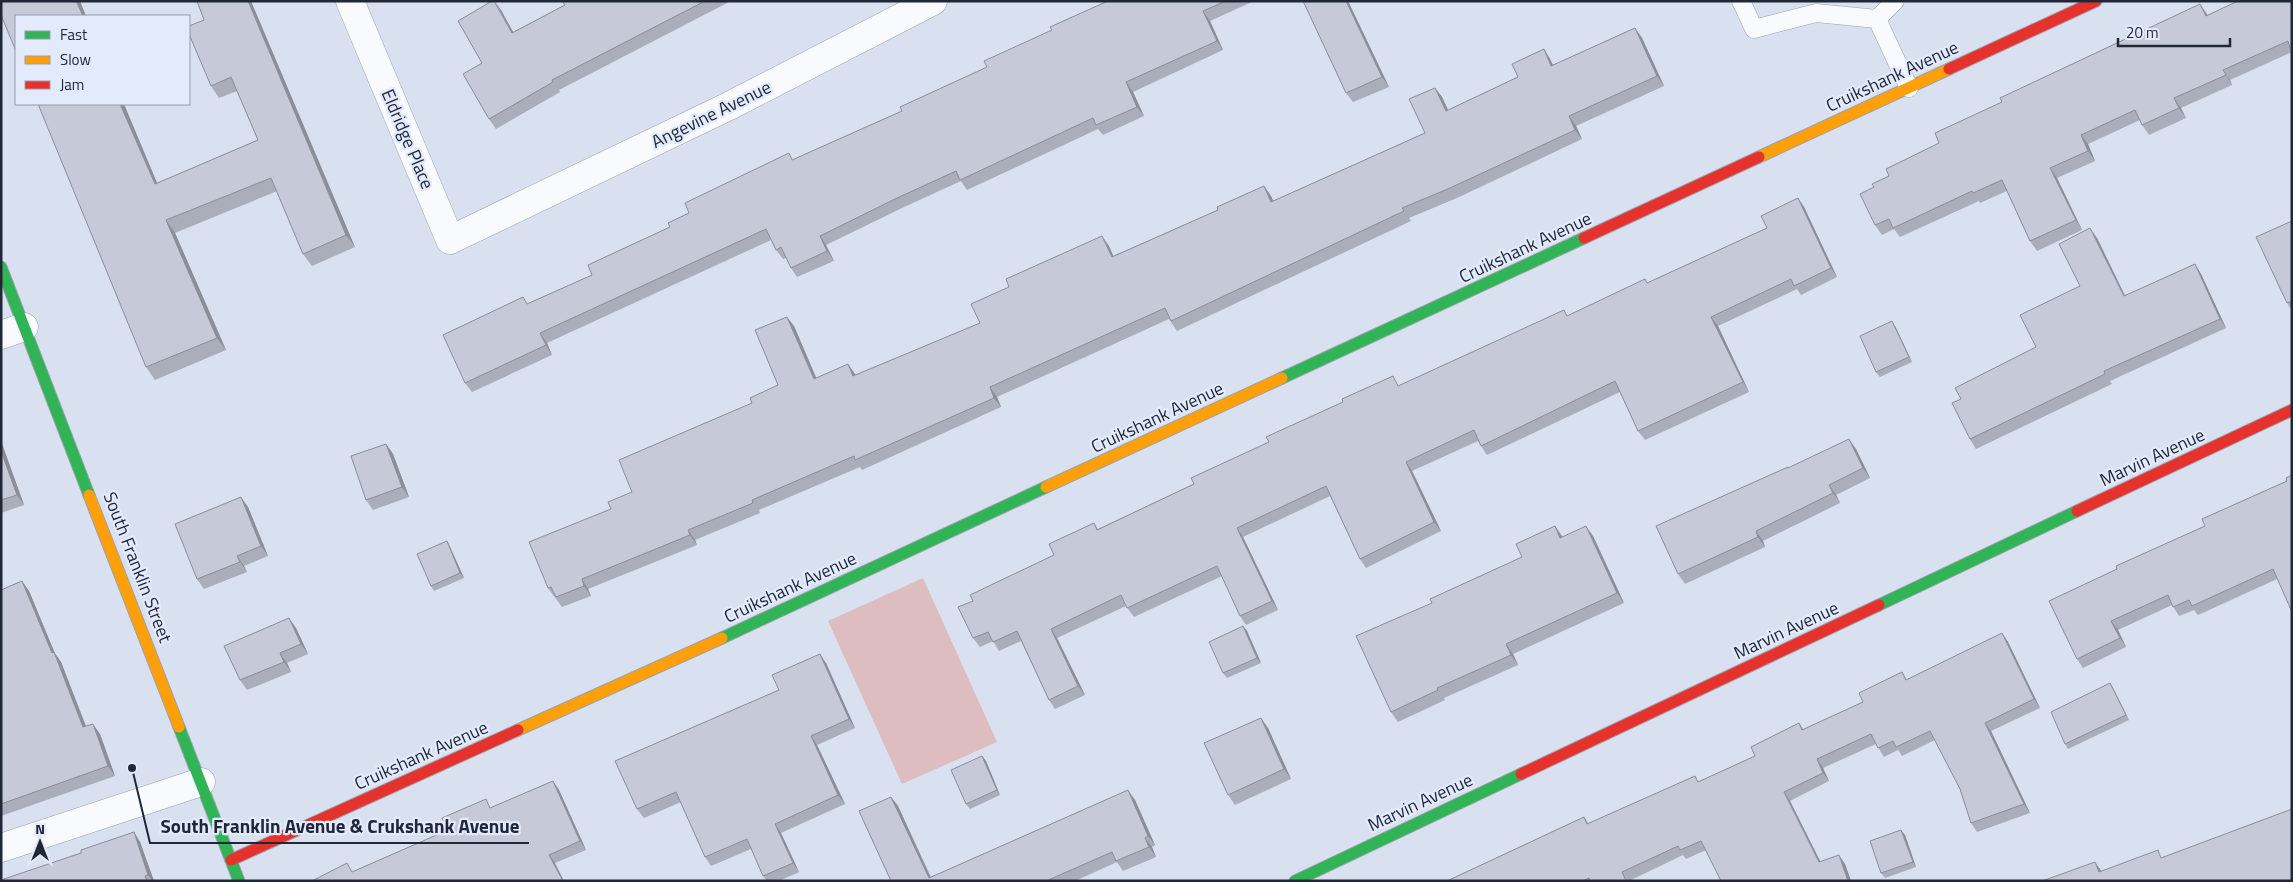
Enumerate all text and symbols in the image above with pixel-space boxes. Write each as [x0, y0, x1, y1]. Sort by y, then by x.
legend [15, 15, 190, 105]
scale bar [2118, 15, 2230, 47]
text: 20 m [2126, 21, 2159, 44]
text: Fast [60, 23, 88, 46]
street label: Cruikshank Avenue [1821, 33, 1963, 119]
text: Slow [60, 48, 91, 71]
text: Jam [60, 73, 84, 96]
street label: Angevine Avenue [647, 73, 775, 155]
street label: Eldridge Place [375, 85, 441, 193]
street label: Cruikshank Avenue [1454, 204, 1596, 290]
street label: Cruikshank Avenue [1086, 374, 1228, 460]
street label: Marvin Avenue [2095, 421, 2209, 493]
street label: South Franklin Street [97, 488, 179, 647]
street label: Cruikshank Avenue [719, 544, 861, 630]
street label: Marvin Avenue [1729, 594, 1843, 666]
street label: Cruikshank Avenue [350, 713, 492, 797]
street label: Marvin Avenue [1363, 766, 1477, 838]
callout: South Franklin Avenue & Crukshank Avenue [150, 809, 529, 843]
text: South Franklin Avenue & Crukshank Avenue [161, 811, 520, 840]
north arrow [15, 817, 65, 867]
text: N [35, 818, 45, 839]

